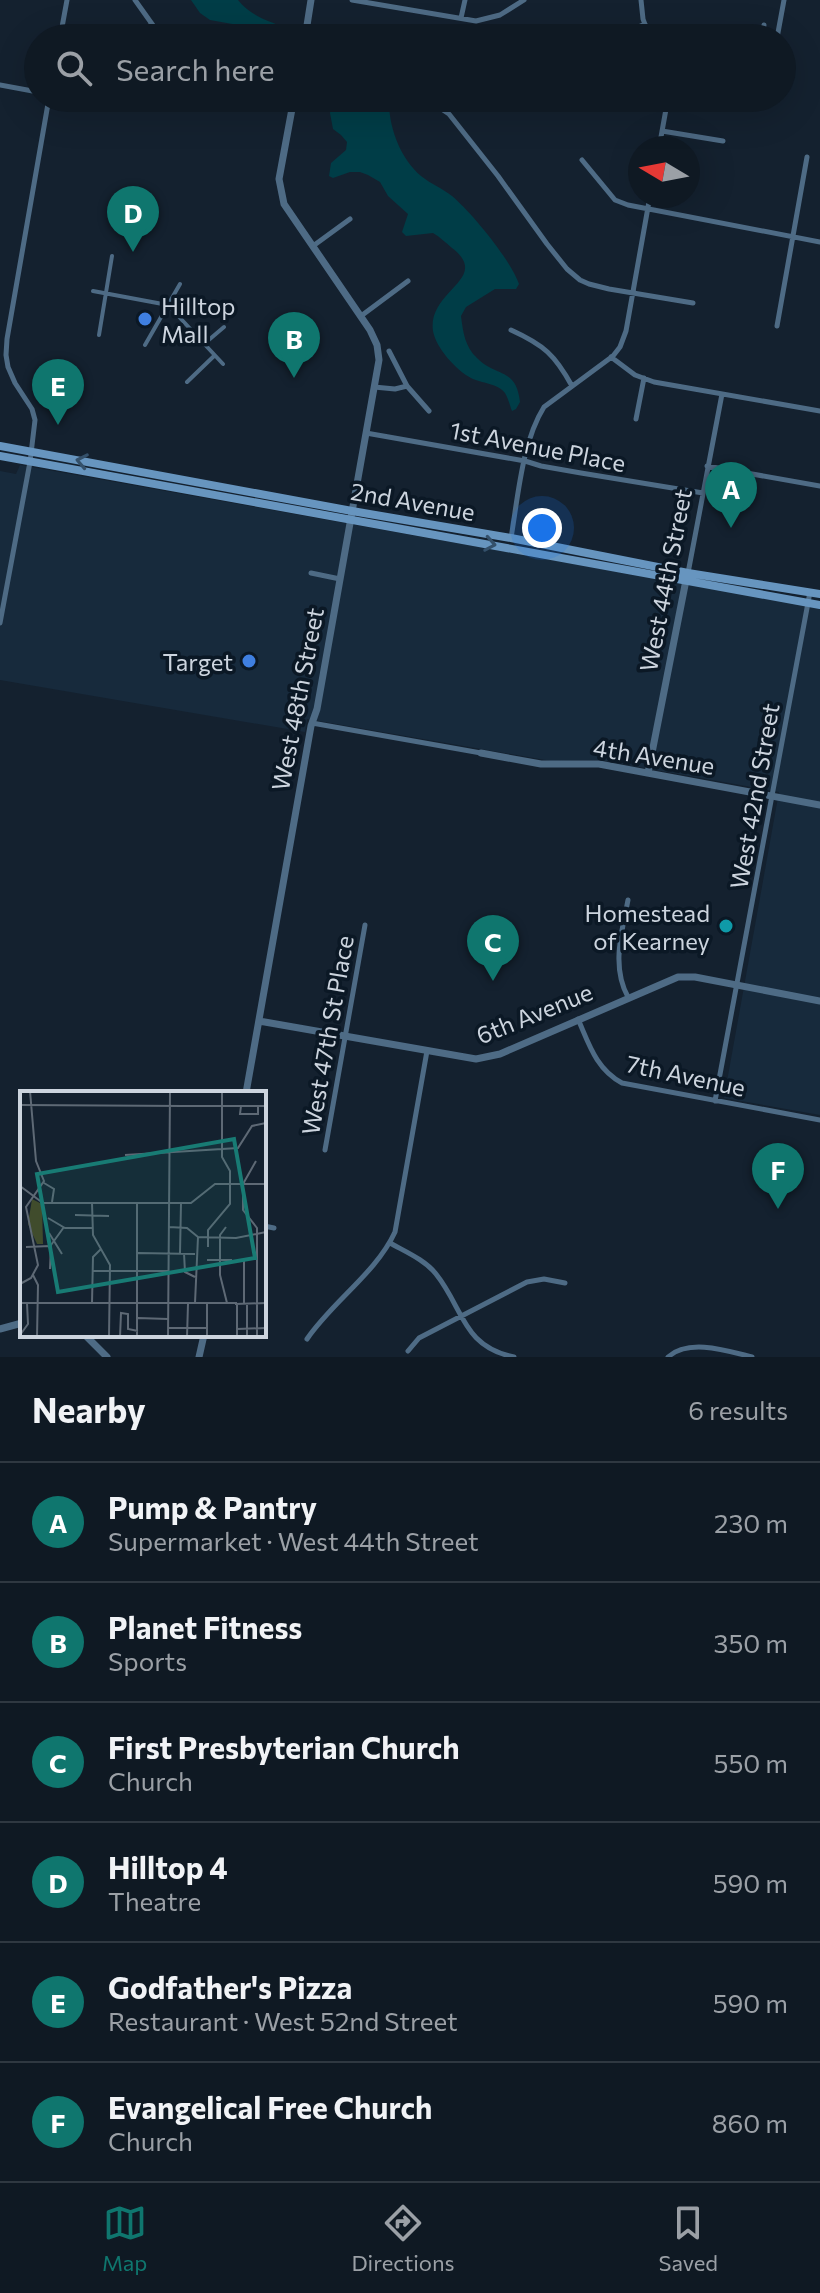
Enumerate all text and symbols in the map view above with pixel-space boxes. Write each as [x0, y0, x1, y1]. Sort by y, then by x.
search box [24, 24, 796, 112]
icon: search [52, 46, 96, 90]
text: Search here [116, 50, 275, 87]
north arrow [628, 136, 700, 208]
pin: D [107, 186, 159, 252]
place label: Hilltop Mall [161, 291, 236, 348]
marker: Hilltop Mall [136, 310, 154, 328]
pin: B [268, 312, 320, 378]
pin: E [32, 359, 84, 425]
street label: 1st Avenue Place [448, 415, 628, 477]
one-way arrow [75, 453, 89, 470]
pin: A [705, 462, 757, 528]
street label: 2nd Avenue [349, 476, 477, 526]
street label: West 44th Street [633, 486, 697, 674]
your location [522, 508, 562, 548]
one-way arrow [483, 535, 497, 552]
street label: West 48th Street [265, 605, 329, 793]
place label: Target [162, 647, 233, 676]
marker: Target [240, 652, 258, 670]
street label: West 42nd Street [723, 701, 785, 891]
street label: 4th Avenue [591, 732, 717, 780]
place label: Homestead of Kearney [584, 898, 710, 955]
pin: C [467, 915, 519, 981]
marker: Homestead of Kearney [717, 917, 735, 935]
street label: West 47th St Place [295, 933, 359, 1137]
street label: 6th Avenue [472, 977, 596, 1049]
street label: 7th Avenue [624, 1048, 748, 1102]
inset map [20, 1091, 266, 1337]
pin: F [752, 1143, 804, 1209]
text: Nearby [32, 1388, 146, 1430]
text: 6 results [688, 1394, 788, 1425]
text: Pump & Pantry [108, 1488, 317, 1525]
text: A [49, 1507, 67, 1538]
text: 230 m [714, 1507, 788, 1538]
text: Supermarket · West 44th Street [108, 1525, 479, 1556]
text: Planet Fitness [108, 1608, 302, 1645]
text: B [49, 1627, 67, 1658]
text: 350 m [714, 1627, 788, 1658]
text: Sports [108, 1645, 187, 1676]
text: First Presbyterian Church [108, 1728, 460, 1765]
text: C [49, 1747, 67, 1778]
text: 550 m [713, 1747, 788, 1778]
text: Church [108, 1765, 193, 1796]
text: Hilltop 4 [108, 1848, 228, 1885]
text: D [48, 1867, 68, 1898]
text: 590 m [713, 1867, 788, 1898]
text: Theatre [108, 1885, 201, 1916]
text: Godfather's Pizza [108, 1968, 352, 2005]
text: E [50, 1987, 66, 2018]
text: 590 m [713, 1987, 788, 2018]
text: Restaurant · West 52nd Street [108, 2005, 458, 2036]
text: Evangelical Free Church [108, 2088, 432, 2125]
text: F [50, 2107, 66, 2138]
text: 860 m [712, 2107, 788, 2138]
text: Church [108, 2125, 193, 2156]
tab: Map [102, 2201, 147, 2276]
tab: Directions [351, 2201, 455, 2276]
tab: Saved [659, 2201, 718, 2276]

